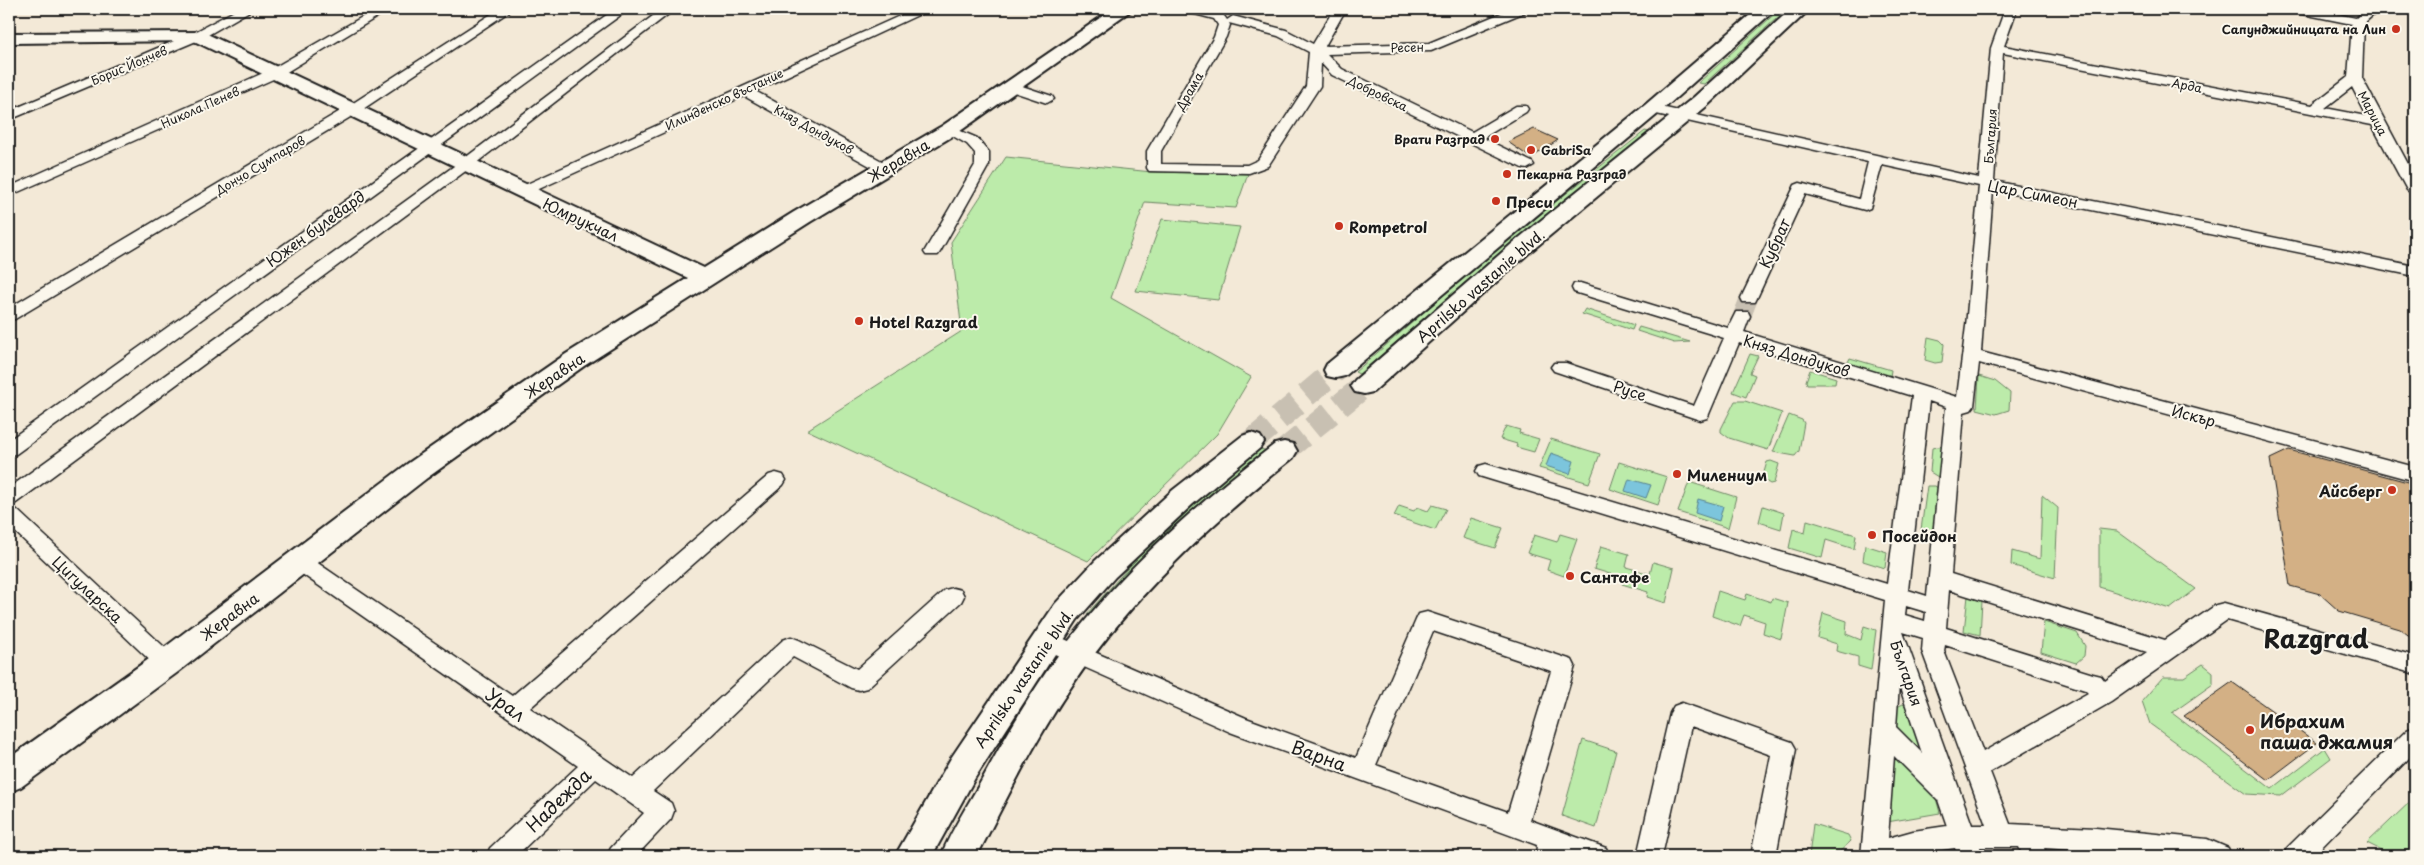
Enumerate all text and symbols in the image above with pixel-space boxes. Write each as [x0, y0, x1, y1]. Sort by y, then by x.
place label: Сапунджийницата на Лин [2222, 20, 2386, 38]
marker: Сапунджийницата на Лин [2390, 23, 2402, 35]
street label: Ресен [1390, 37, 1424, 57]
street label: Борис Йончев [88, 41, 170, 89]
street label: Илинденско въстание [662, 64, 786, 134]
street label: Драма [1170, 68, 1207, 114]
street label: Добровска [1344, 70, 1411, 115]
street label: Арда [2170, 73, 2204, 97]
street label: Никола Пенев [158, 82, 242, 132]
street label: Марица [2354, 87, 2392, 139]
street label: Княз Дондуков [771, 100, 857, 158]
street label: България [1979, 108, 2001, 164]
place label: Врати Разград [1394, 130, 1485, 148]
street label: Дончо Сумпаров [211, 131, 308, 199]
street label: Жеравна [863, 132, 934, 187]
marker: Врати Разград [1489, 133, 1501, 145]
place label: GabriSa [1541, 141, 1592, 159]
marker: GabriSa [1525, 144, 1537, 156]
place label: Пекарна Разград [1517, 165, 1626, 183]
marker: Пекарна Разград [1501, 168, 1513, 180]
street label: Цар Симеон [1986, 173, 2080, 213]
street label: Южен булевард [261, 184, 369, 272]
place label: Преси [1506, 190, 1553, 213]
street label: Юмрукчал [539, 191, 623, 247]
marker: Преси [1490, 195, 1502, 207]
street label: Кубрат [1752, 214, 1796, 272]
place label: Rompetrol [1349, 215, 1427, 238]
marker: Rompetrol [1333, 220, 1345, 232]
street label: Aprilsko vastanie blvd. [1411, 223, 1549, 347]
place label: Hotel Razgrad [869, 310, 978, 333]
marker: Hotel Razgrad [853, 315, 865, 327]
street label: Княз Дондуков [1741, 328, 1853, 382]
street label: Жеравна [519, 346, 589, 404]
street label: Русе [1610, 374, 1650, 406]
street label: Искър [2169, 398, 2219, 432]
place label: Милениум [1687, 463, 1768, 486]
marker: Милениум [1671, 468, 1683, 480]
place label: Айсберг [2318, 479, 2383, 502]
marker: Айсберг [2386, 484, 2398, 496]
place label: Посейдон [1882, 524, 1957, 547]
marker: Посейдон [1866, 529, 1878, 541]
street label: Цигуларска [48, 550, 129, 628]
place label: Сантафе [1580, 565, 1649, 588]
marker: Сантафе [1564, 570, 1576, 582]
street label: Жеравна [195, 586, 264, 646]
street label: Aprilsko vastanie blvd. [968, 604, 1078, 752]
district label: Razgrad [2263, 619, 2369, 657]
street label: България [1885, 637, 1929, 709]
street label: Урал [481, 681, 531, 727]
place label: Ибрахим паша джамия [2260, 707, 2393, 755]
marker: Ибрахим паша джамия [2244, 724, 2256, 736]
street label: Варна [1288, 733, 1351, 778]
street label: Надежда [519, 761, 597, 838]

